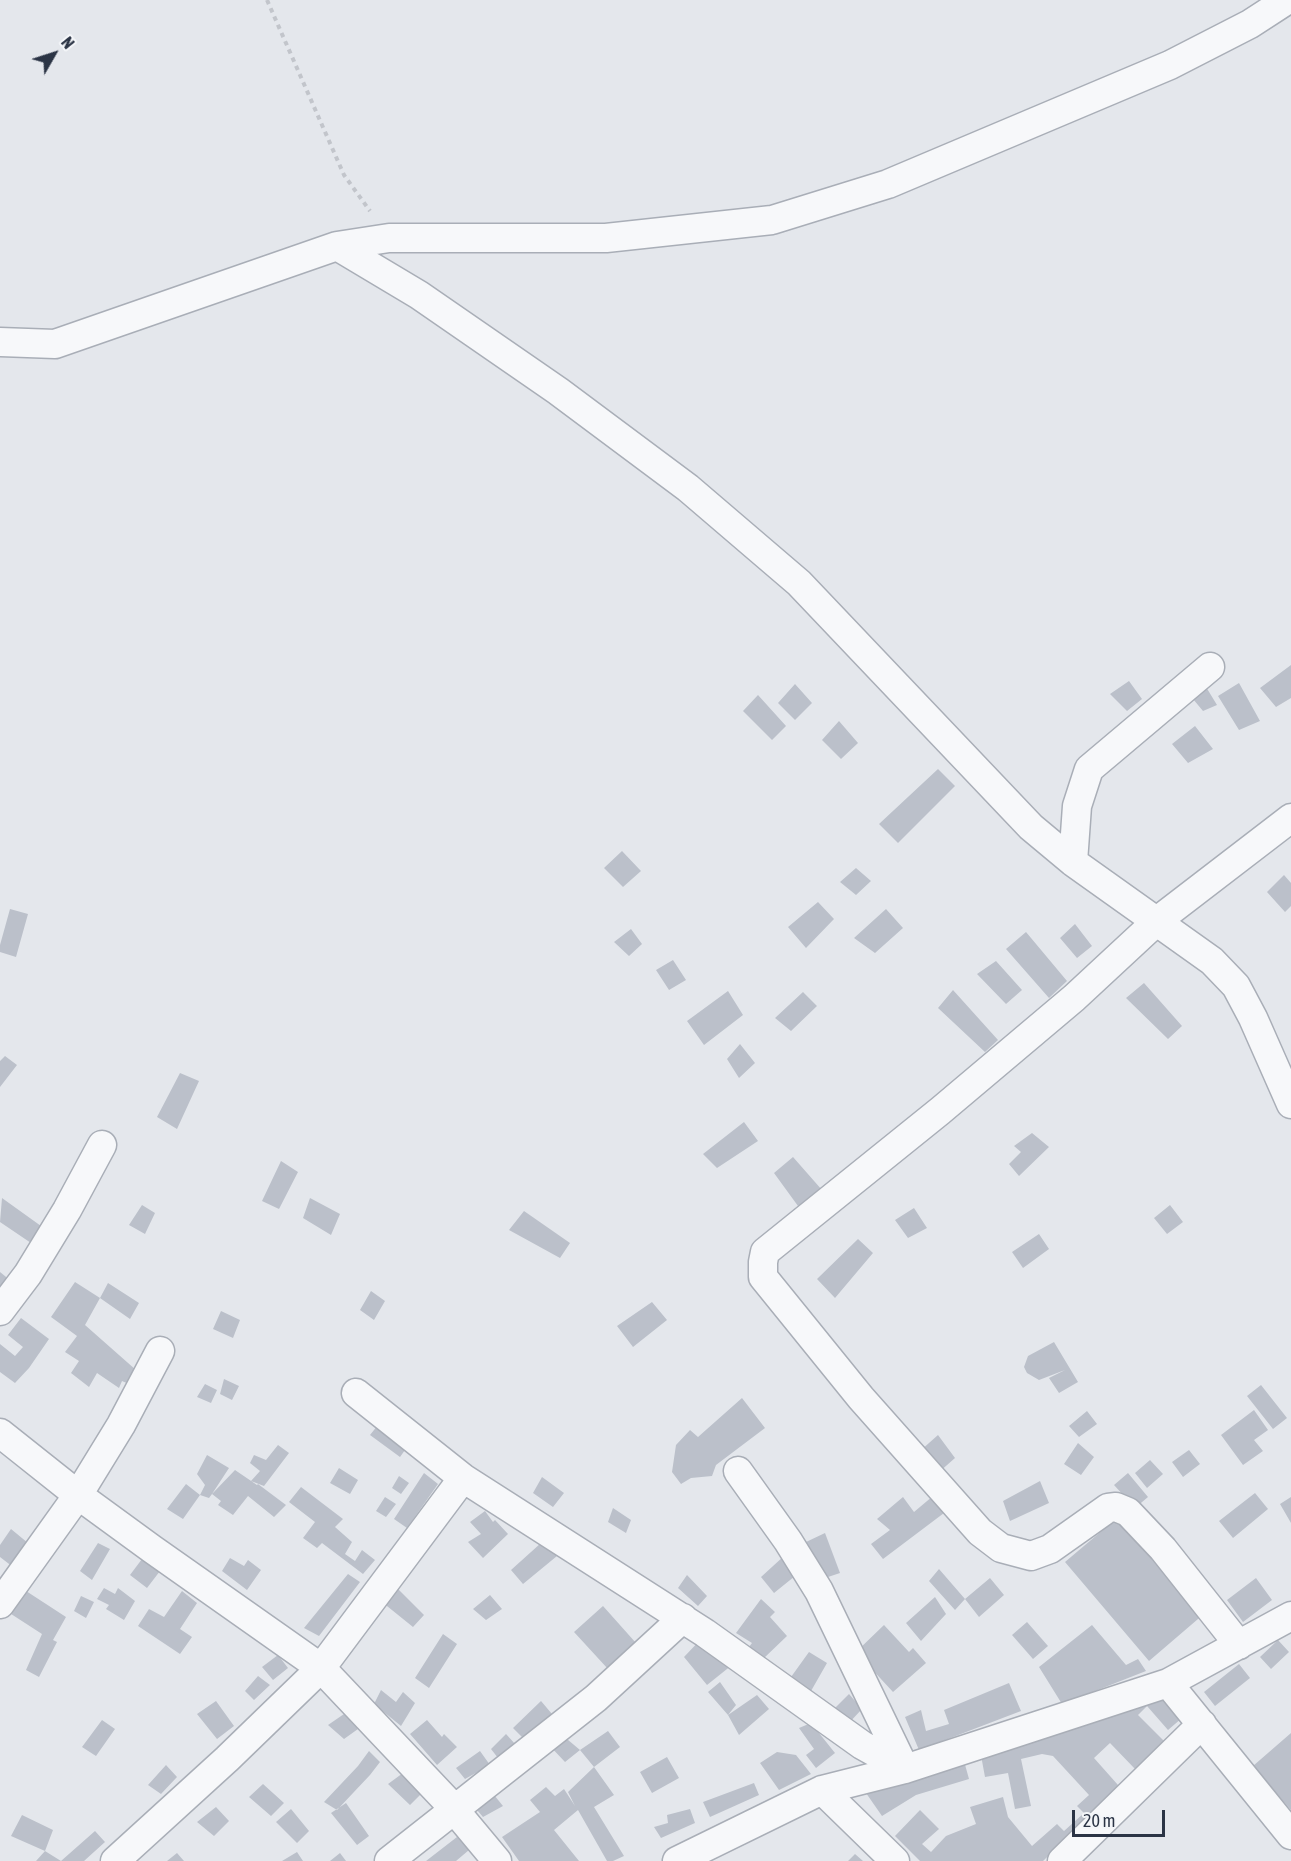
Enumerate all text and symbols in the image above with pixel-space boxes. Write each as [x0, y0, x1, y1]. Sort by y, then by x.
north arrow [24, 24, 84, 84]
text: N [58, 33, 78, 52]
scale bar [1075, 1798, 1168, 1836]
text: 20 m [1083, 1810, 1115, 1831]

